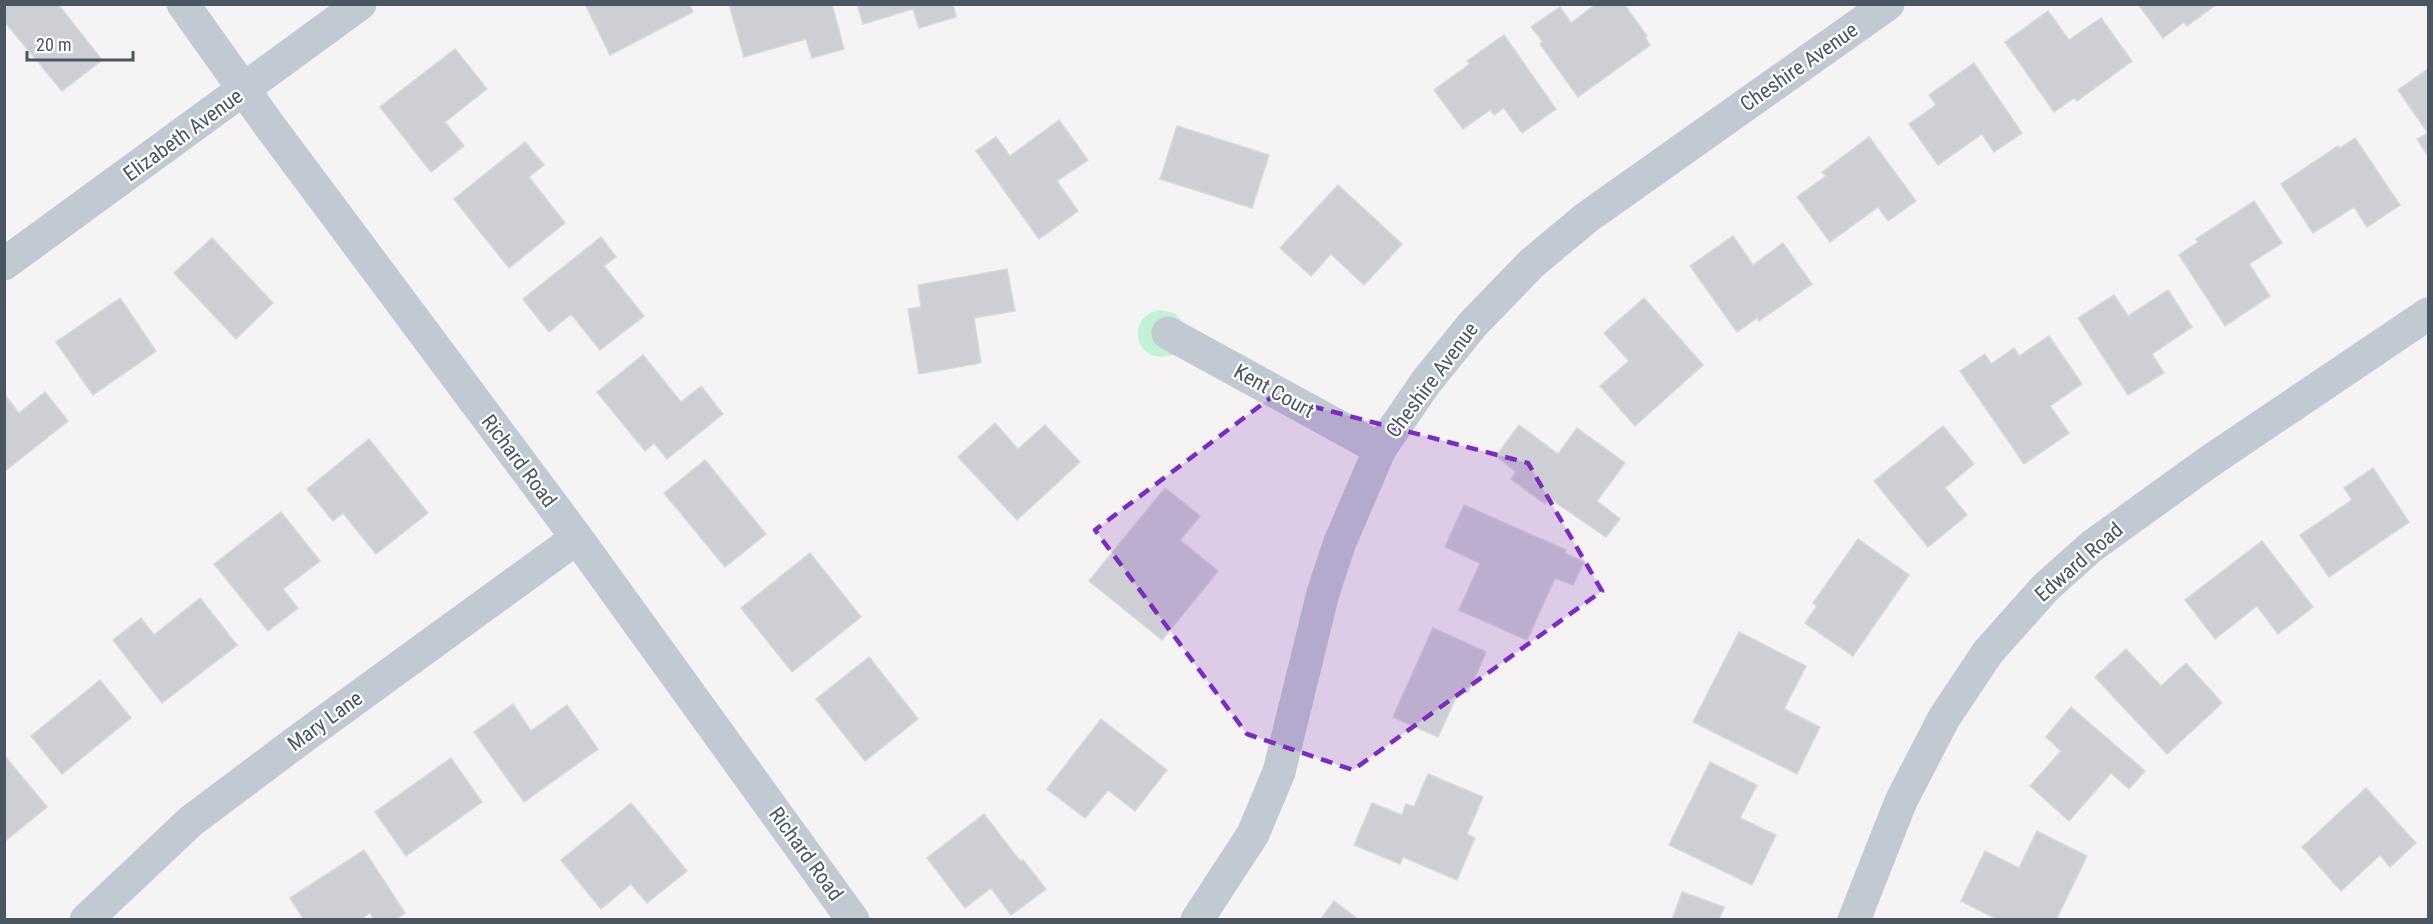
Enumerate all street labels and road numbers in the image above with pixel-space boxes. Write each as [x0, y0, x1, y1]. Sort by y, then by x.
street label: Cheshire Avenue [1736, 18, 1862, 116]
street label: Elizabeth Avenue [119, 84, 247, 186]
street label: Cheshire Avenue [1381, 318, 1483, 442]
street label: Kent Court [1230, 359, 1318, 423]
street label: Richard Road [476, 410, 562, 512]
street label: Edward Road [2030, 518, 2128, 606]
street label: Mary Lane [283, 686, 367, 756]
street label: Richard Road [764, 803, 848, 905]

